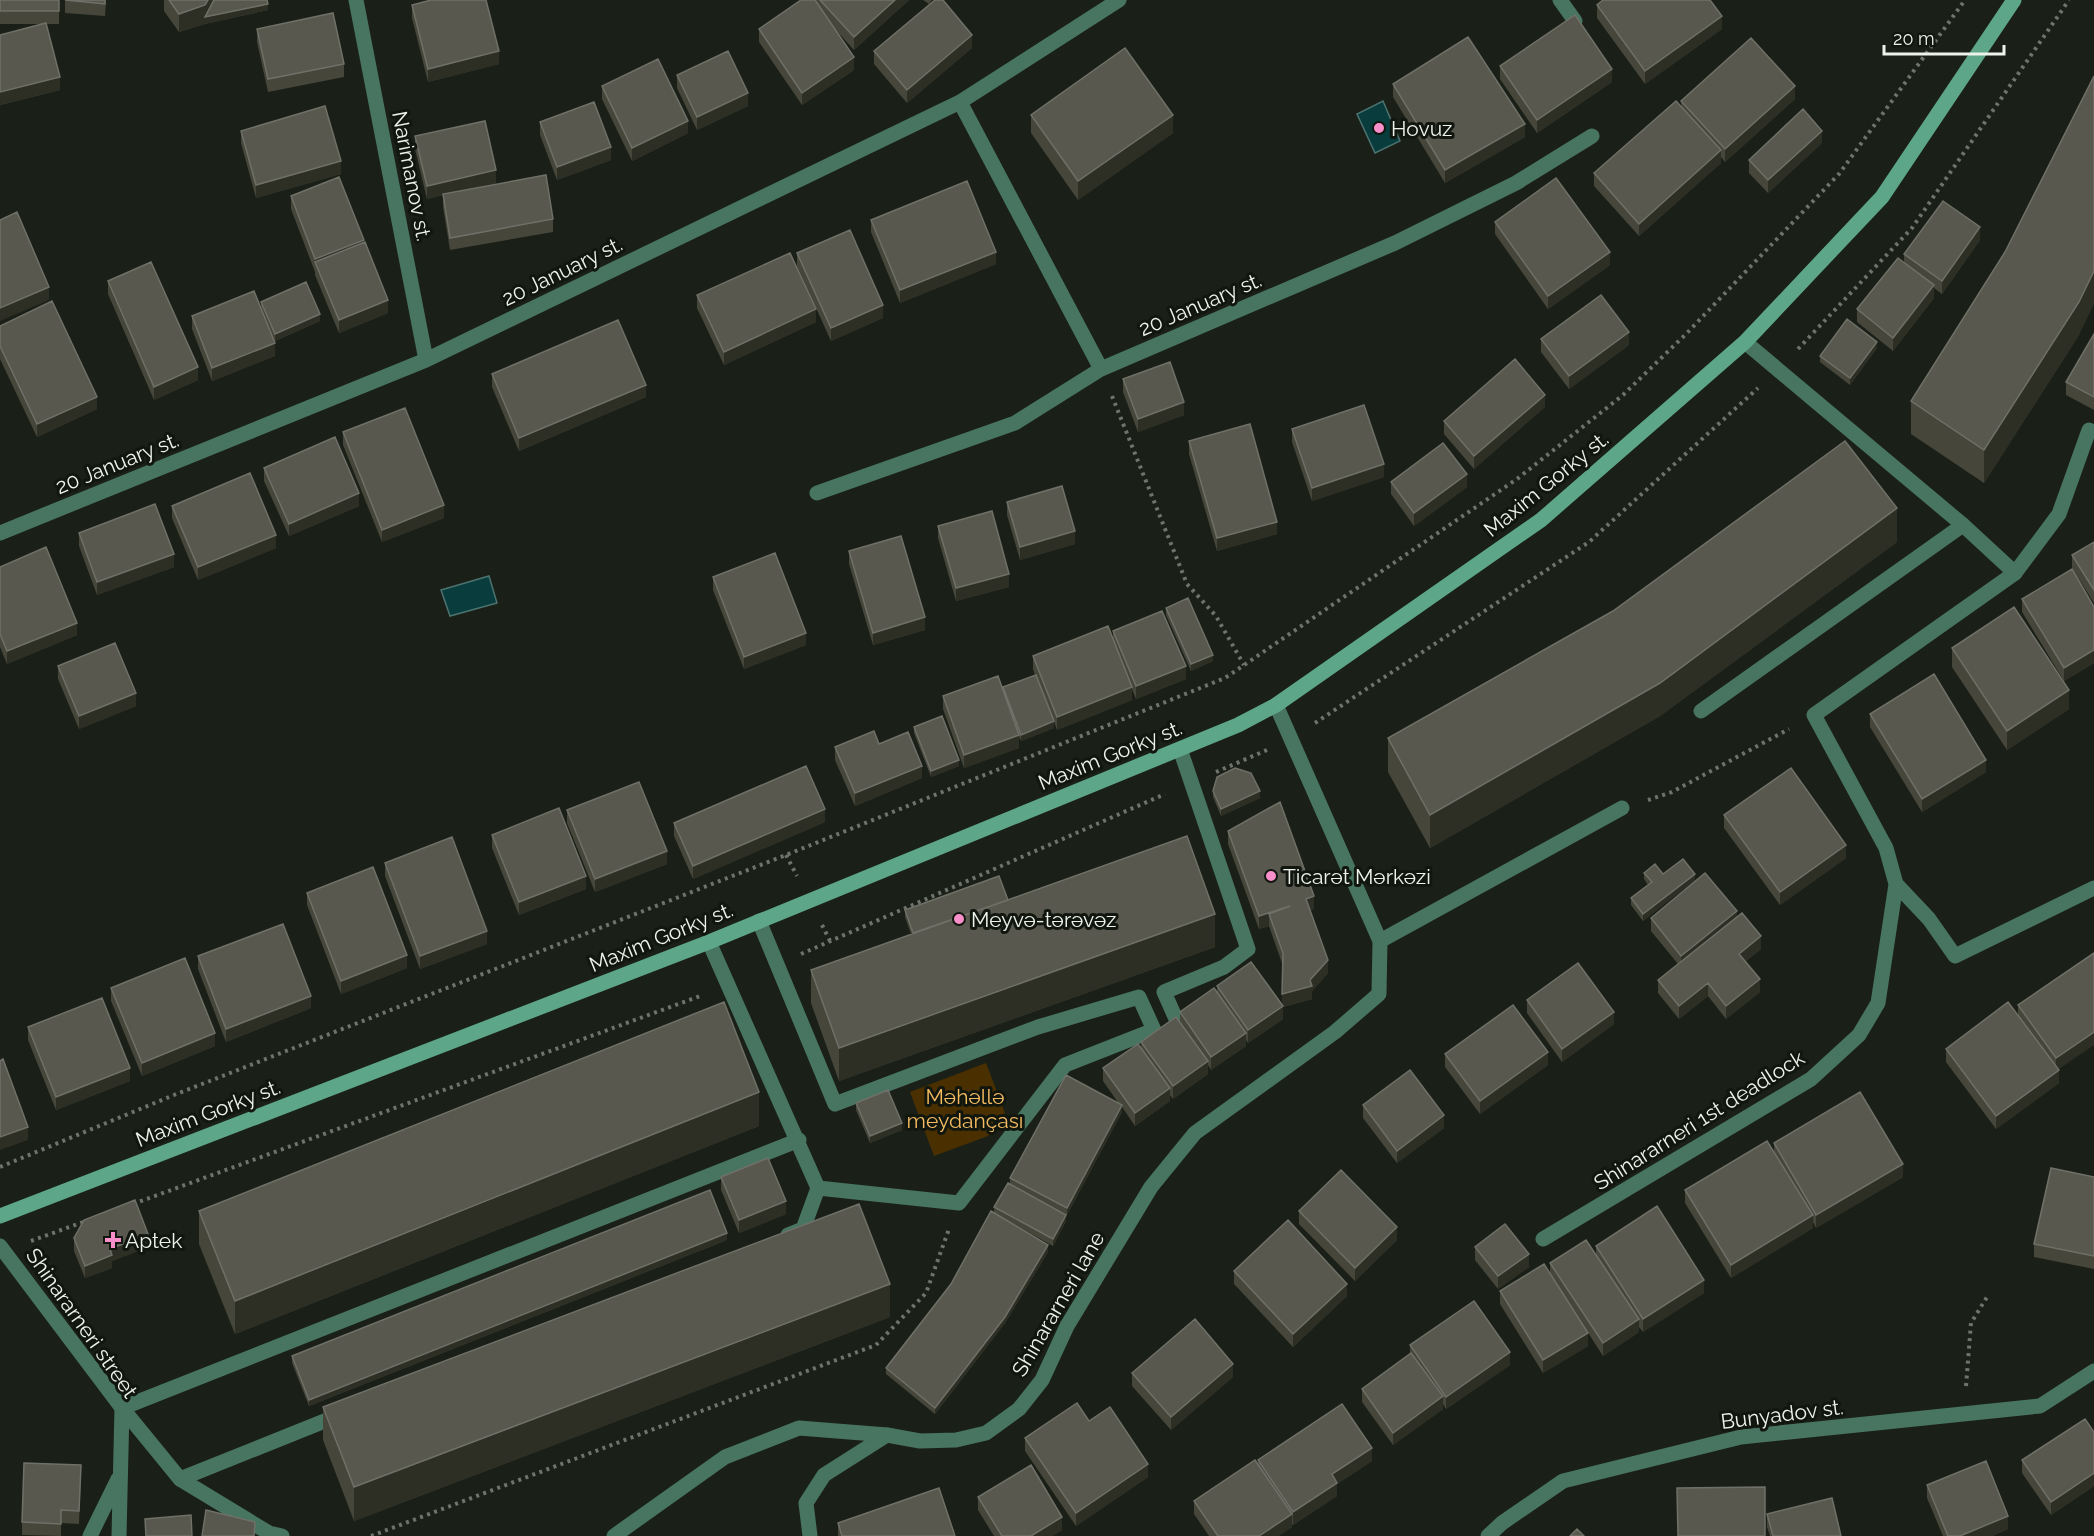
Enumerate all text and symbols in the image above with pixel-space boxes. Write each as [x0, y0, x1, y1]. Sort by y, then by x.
scale bar [1884, 18, 2004, 56]
text: 20 m [1893, 28, 1935, 49]
street label: Narimanov st. [387, 109, 437, 243]
place label: Hovuz [1391, 116, 1452, 141]
marker: Hovuz [1372, 121, 1386, 135]
street label: 20 January st. [498, 231, 626, 311]
street label: 20 January st. [1135, 267, 1265, 341]
street label: Maxim Gorky st. [1479, 426, 1613, 542]
street label: 20 January st. [52, 427, 182, 499]
street label: Maxim Gorky st. [1034, 715, 1186, 795]
place label: Ticarət Mərkəzi [1283, 864, 1431, 889]
marker: Ticarət Mərkəzi [1264, 869, 1278, 883]
street label: Maxim Gorky st. [585, 897, 737, 977]
place label: Meyvə-tərəvəz [971, 907, 1116, 932]
marker: Meyvə-tərəvəz [952, 912, 966, 926]
street label: Shinararneri 1st deadlock [1589, 1045, 1809, 1195]
street label: Maxim Gorky st. [132, 1074, 284, 1152]
park label: Məhəllə meydançası [907, 1084, 1023, 1133]
street label: Shinararneri lane [1006, 1227, 1110, 1381]
place label: Aptek [125, 1228, 182, 1253]
marker: Aptek [106, 1233, 120, 1247]
street label: Shinararneri street [21, 1243, 143, 1403]
street label: Bunyadov st. [1719, 1394, 1845, 1434]

